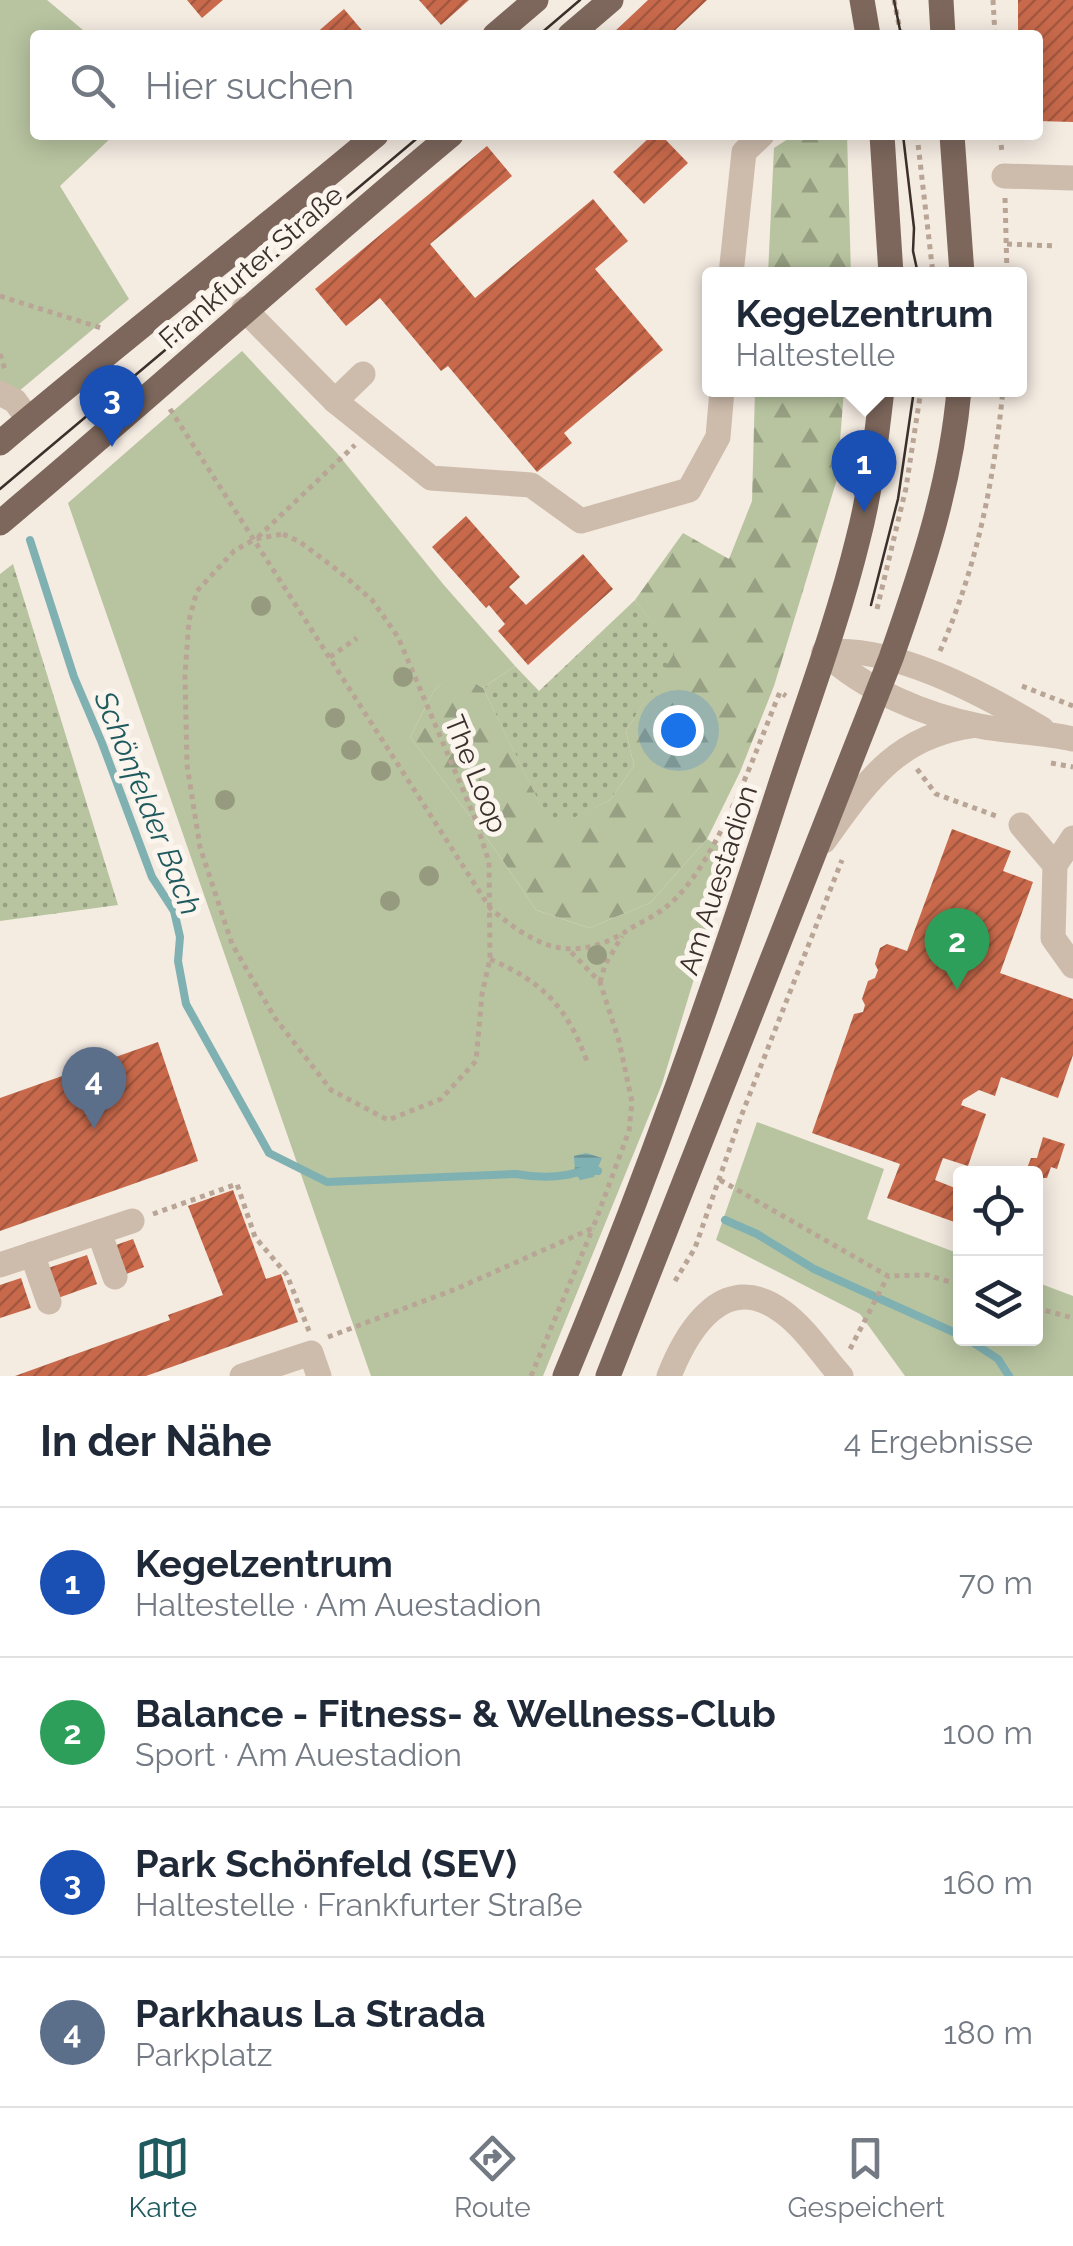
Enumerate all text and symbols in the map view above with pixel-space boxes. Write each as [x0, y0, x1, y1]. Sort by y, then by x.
search box [30, 30, 1043, 140]
icon: search [65, 58, 120, 113]
text: Hier suchen [145, 63, 354, 108]
street label: Frankfurter Straße [153, 178, 349, 356]
popup [702, 267, 1027, 397]
text: Kegelzentrum [736, 291, 993, 336]
text: Haltestelle [736, 336, 895, 373]
pin: 3 [80, 364, 144, 447]
pin: 1 [832, 430, 896, 512]
water label: Schönfelder Bach [87, 685, 209, 920]
your location [653, 705, 704, 756]
street label: The Loop [438, 711, 514, 837]
street label: Am Auestadion [672, 781, 764, 979]
pin: 2 [924, 908, 990, 990]
pin: 4 [62, 1046, 126, 1129]
map controls [953, 1166, 1043, 1346]
button: locate [953, 1166, 1043, 1256]
button: layers [953, 1256, 1043, 1346]
text: In der Nähe [40, 1417, 272, 1466]
text: 4 Ergebnisse [844, 1423, 1033, 1460]
text: Kegelzentrum [135, 1541, 393, 1586]
text: 1 [65, 1564, 80, 1601]
text: 70 m [959, 1564, 1033, 1601]
text: Haltestelle · Am Auestadion [135, 1586, 542, 1623]
text: Balance - Fitness- & Wellness-Club [135, 1691, 776, 1736]
text: 2 [63, 1714, 82, 1751]
text: 100 m [943, 1714, 1033, 1751]
text: Sport · Am Auestadion [135, 1736, 462, 1773]
text: Park Schönfeld (SEV) [135, 1841, 517, 1886]
text: 3 [64, 1864, 81, 1901]
text: 160 m [943, 1864, 1033, 1901]
text: Haltestelle · Frankfurter Straße [135, 1886, 582, 1923]
text: Parkhaus La Strada [135, 1991, 486, 2036]
text: 4 [63, 2014, 82, 2051]
text: 180 m [943, 2014, 1033, 2051]
text: Parkplatz [135, 2036, 273, 2073]
tab: Karte [128, 2131, 197, 2224]
tab: Route [454, 2131, 531, 2224]
tab: Gespeichert [787, 2131, 945, 2224]

